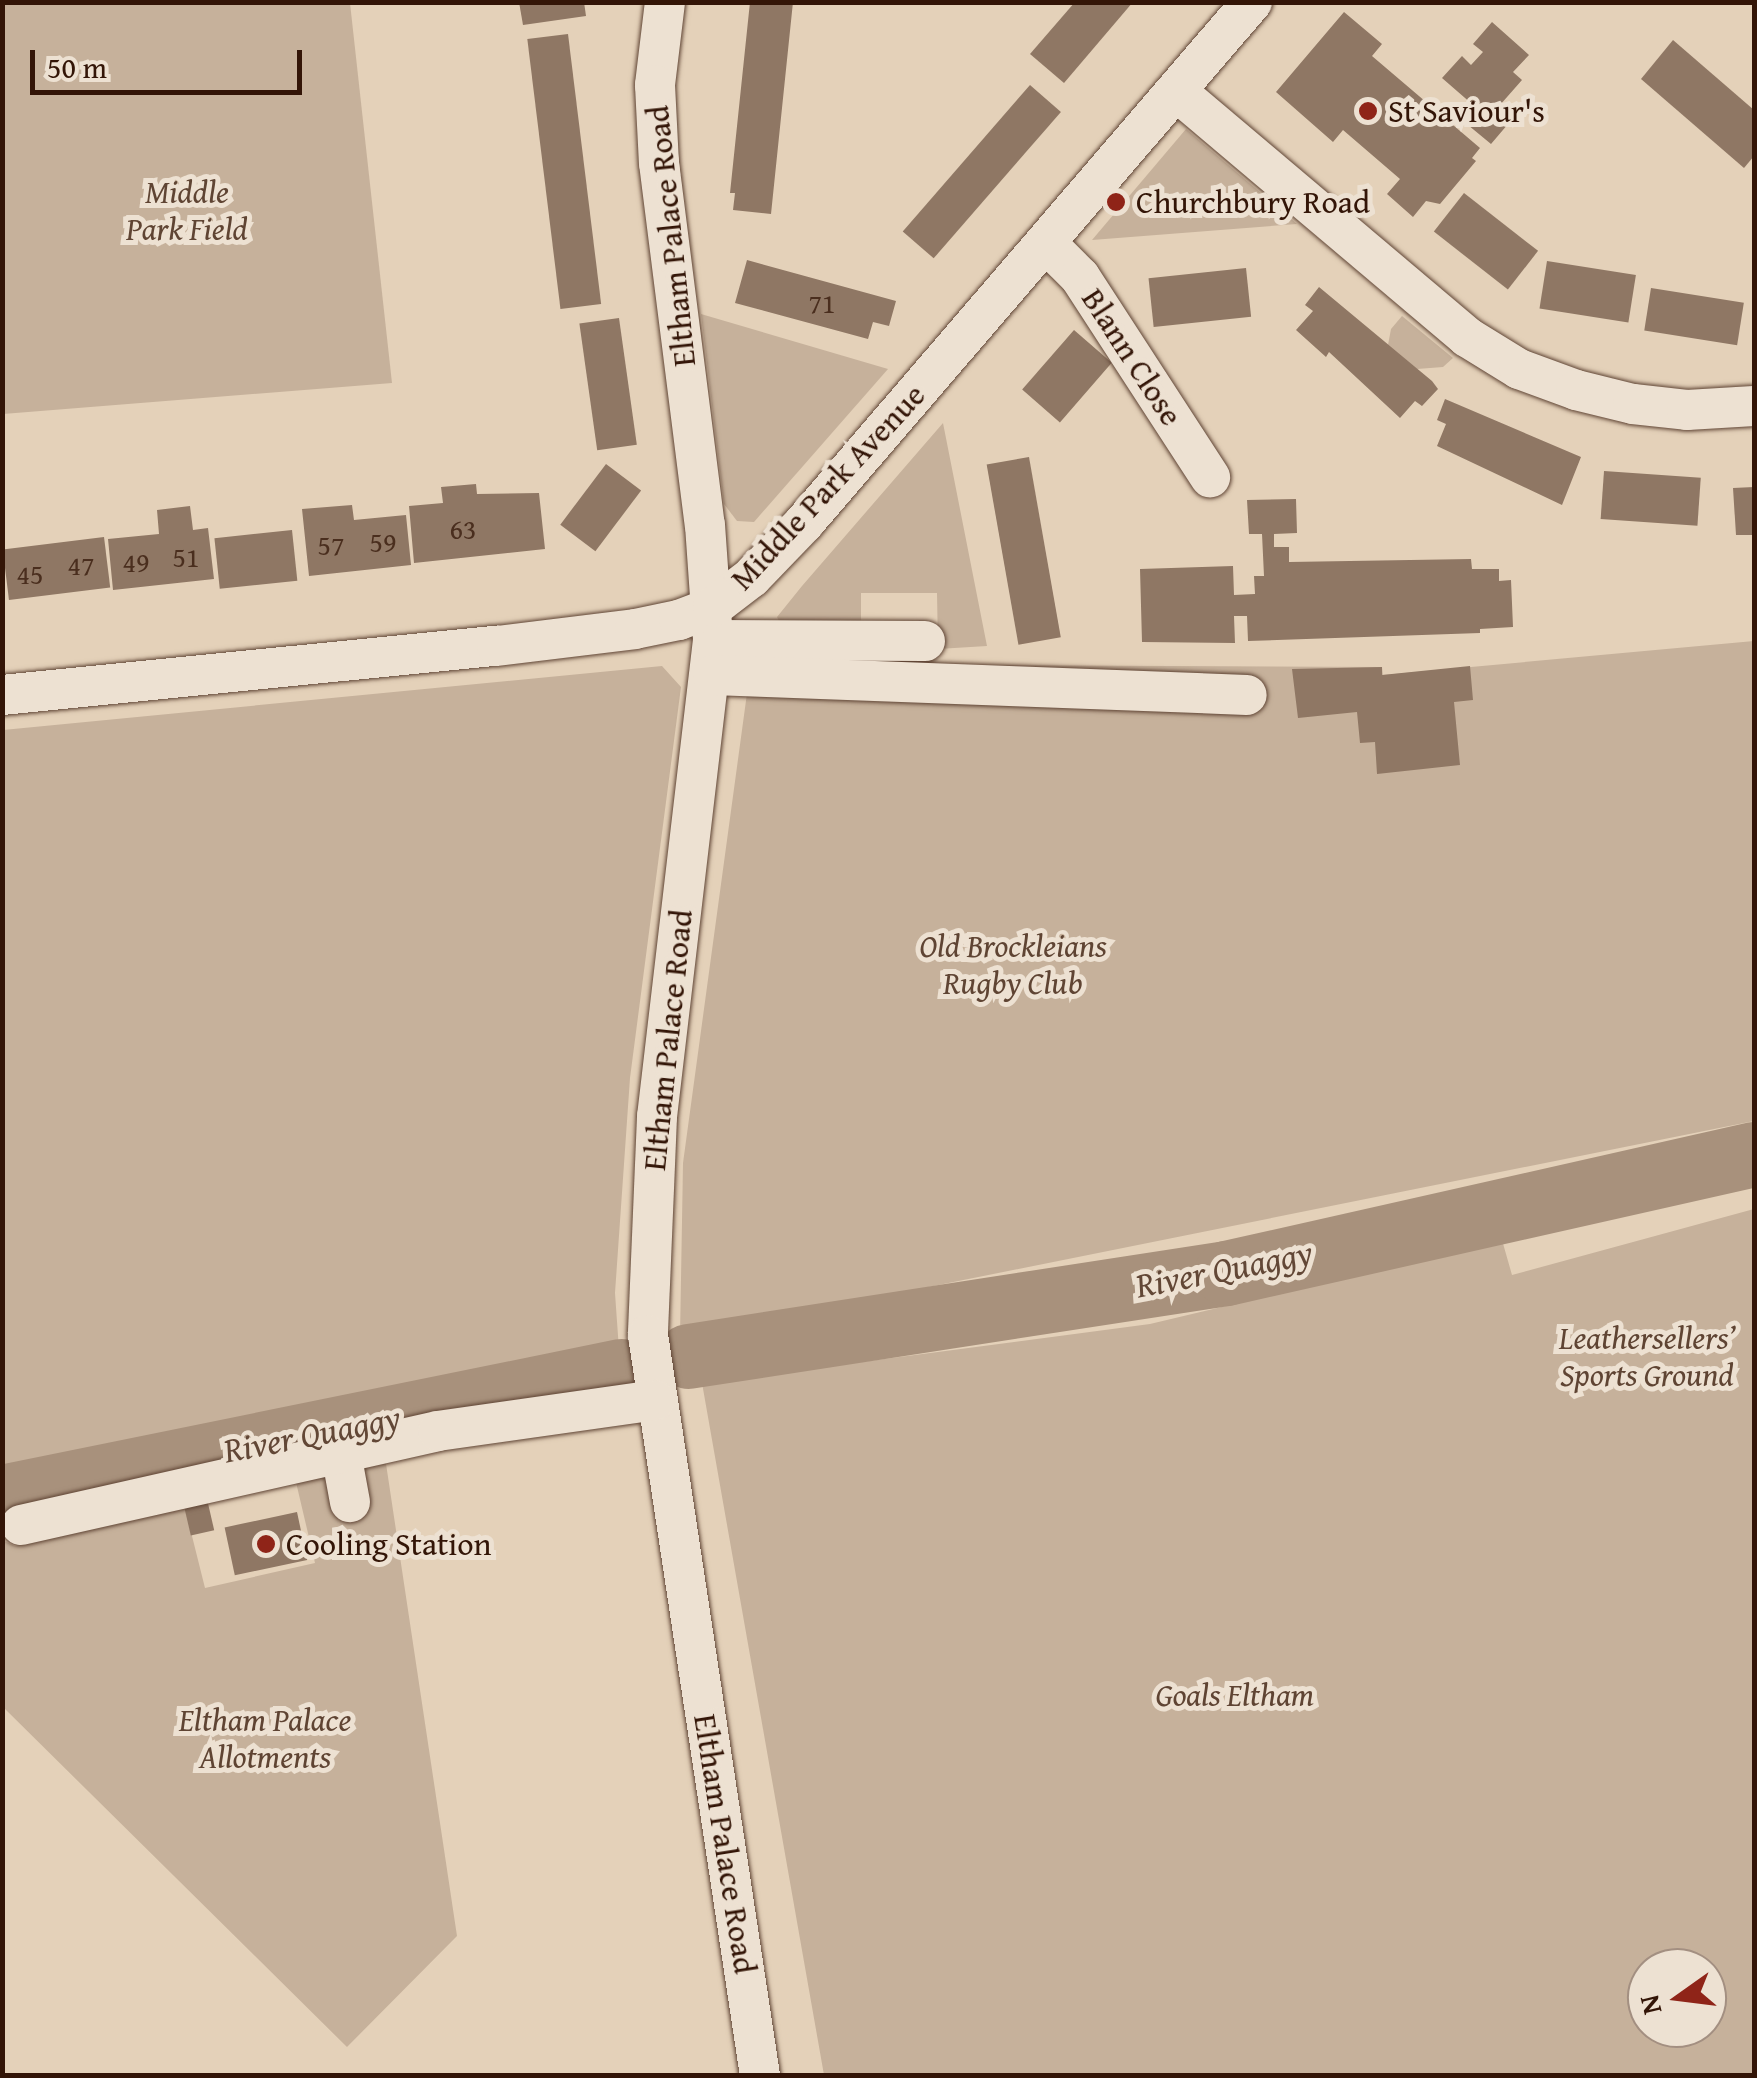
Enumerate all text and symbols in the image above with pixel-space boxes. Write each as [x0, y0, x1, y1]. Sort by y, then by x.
scale bar [35, 30, 308, 92]
text: 50 m [47, 45, 107, 89]
place label: St Saviour's [1388, 92, 1545, 130]
marker: St Saviour's [1357, 100, 1379, 122]
street label: Eltham Palace Road [638, 104, 704, 368]
park label: Middle Park Field [126, 174, 248, 249]
place label: Churchbury Road [1136, 183, 1370, 221]
marker: Churchbury Road [1105, 191, 1127, 213]
street label: Blann Close [1074, 281, 1190, 433]
house number: 71 [809, 286, 835, 320]
street label: Middle Park Avenue [723, 376, 933, 598]
house number: 63 [450, 512, 476, 546]
house number: 59 [370, 525, 396, 559]
house number: 57 [318, 528, 344, 562]
house number: 51 [173, 540, 199, 574]
house number: 49 [123, 545, 149, 579]
house number: 47 [68, 548, 94, 582]
house number: 45 [17, 557, 43, 591]
street label: Eltham Palace Road [635, 908, 701, 1172]
park label: Old Brockleians Rugby Club [919, 928, 1107, 1003]
water label: River Quaggy [1132, 1231, 1316, 1307]
park label: Leathersellers’ Sports Ground [1559, 1320, 1735, 1395]
water label: River Quaggy [220, 1396, 404, 1472]
place label: Cooling Station [286, 1525, 492, 1563]
marker: Cooling Station [255, 1533, 277, 1555]
park label: Goals Eltham [1156, 1676, 1314, 1714]
park label: Eltham Palace Allotments [179, 1702, 351, 1777]
street label: Eltham Palace Road [686, 1711, 764, 1977]
north arrow [1627, 1948, 1727, 2048]
text: N [1627, 1991, 1672, 2019]

